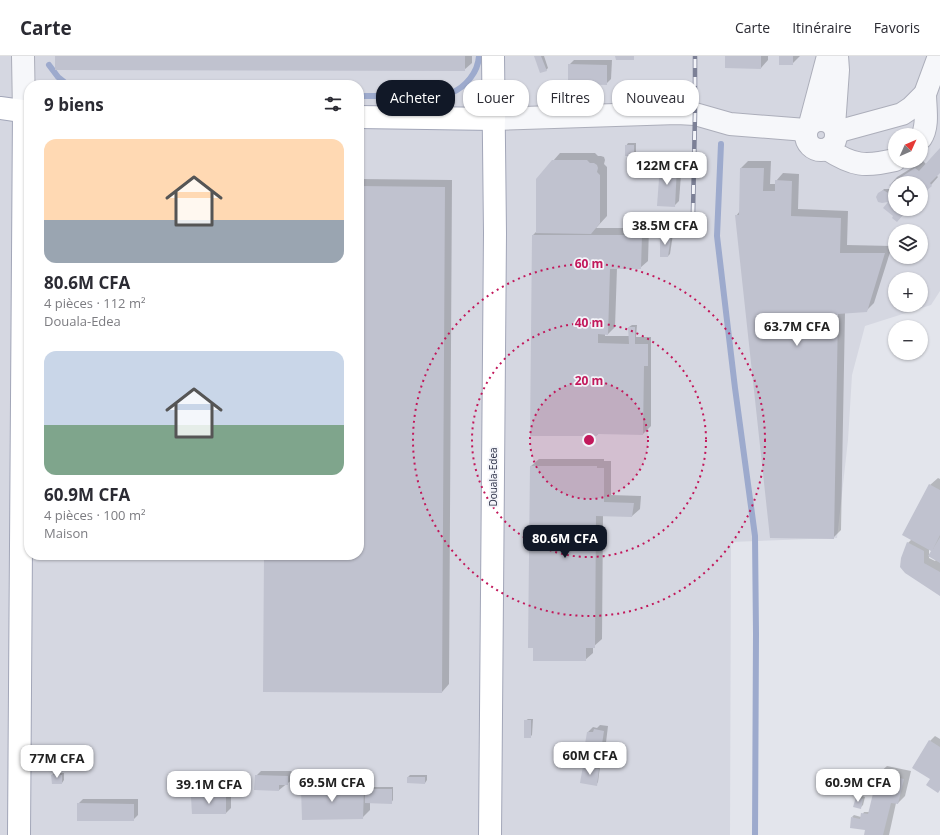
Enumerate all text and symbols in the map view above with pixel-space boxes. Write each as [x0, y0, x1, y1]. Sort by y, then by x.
text: Carte [20, 15, 72, 41]
text: Carte [735, 18, 770, 37]
text: Itinéraire [792, 18, 852, 37]
text: Favoris [874, 18, 920, 37]
chip: Acheter [376, 80, 455, 116]
chip: Louer [463, 80, 529, 116]
chip: Filtres [537, 80, 604, 116]
chip: Nouveau [612, 80, 699, 116]
text: 9 biens [44, 93, 104, 116]
icon: filters [322, 93, 344, 115]
north arrow [888, 128, 928, 168]
map controls [888, 128, 928, 360]
pin: 122M CFA [626, 152, 708, 186]
text: 122M CFA [636, 156, 698, 174]
icon: home [158, 165, 230, 237]
button: locate [888, 176, 928, 216]
pin: 38.5M CFA [619, 212, 711, 246]
text: 38.5M CFA [632, 216, 698, 234]
button: layers [888, 224, 928, 264]
text: 60 m [575, 255, 603, 272]
text: 80.6M CFA [44, 271, 130, 294]
button: + [888, 272, 928, 312]
text: 4 pièces · 112 m² [44, 294, 145, 312]
text: Douala-Edea [44, 312, 121, 330]
pin: 63.7M CFA [751, 313, 843, 347]
text: 40 m [575, 314, 603, 331]
text: 63.7M CFA [764, 317, 830, 335]
button: − [888, 320, 928, 360]
text: 20 m [575, 372, 603, 389]
icon: home [158, 377, 230, 449]
centre of rings [582, 433, 596, 447]
street label: Douala-Edea [486, 447, 500, 507]
text: 60.9M CFA [44, 483, 130, 506]
text: 4 pièces · 100 m² [44, 506, 145, 524]
text: Maison [44, 524, 88, 542]
pin: 80.6M CFA [519, 525, 611, 559]
text: 80.6M CFA [532, 529, 598, 547]
pin: 60M CFA [553, 742, 627, 776]
pin: 77M CFA [20, 745, 94, 779]
text: 60M CFA [563, 746, 617, 764]
text: 77M CFA [30, 749, 84, 767]
pin: 69.5M CFA [286, 769, 378, 803]
pin: 60.9M CFA [812, 769, 904, 803]
pin: 39.1M CFA [163, 771, 255, 805]
text: 69.5M CFA [299, 773, 365, 791]
text: 60.9M CFA [825, 773, 891, 791]
text: 39.1M CFA [176, 775, 242, 793]

